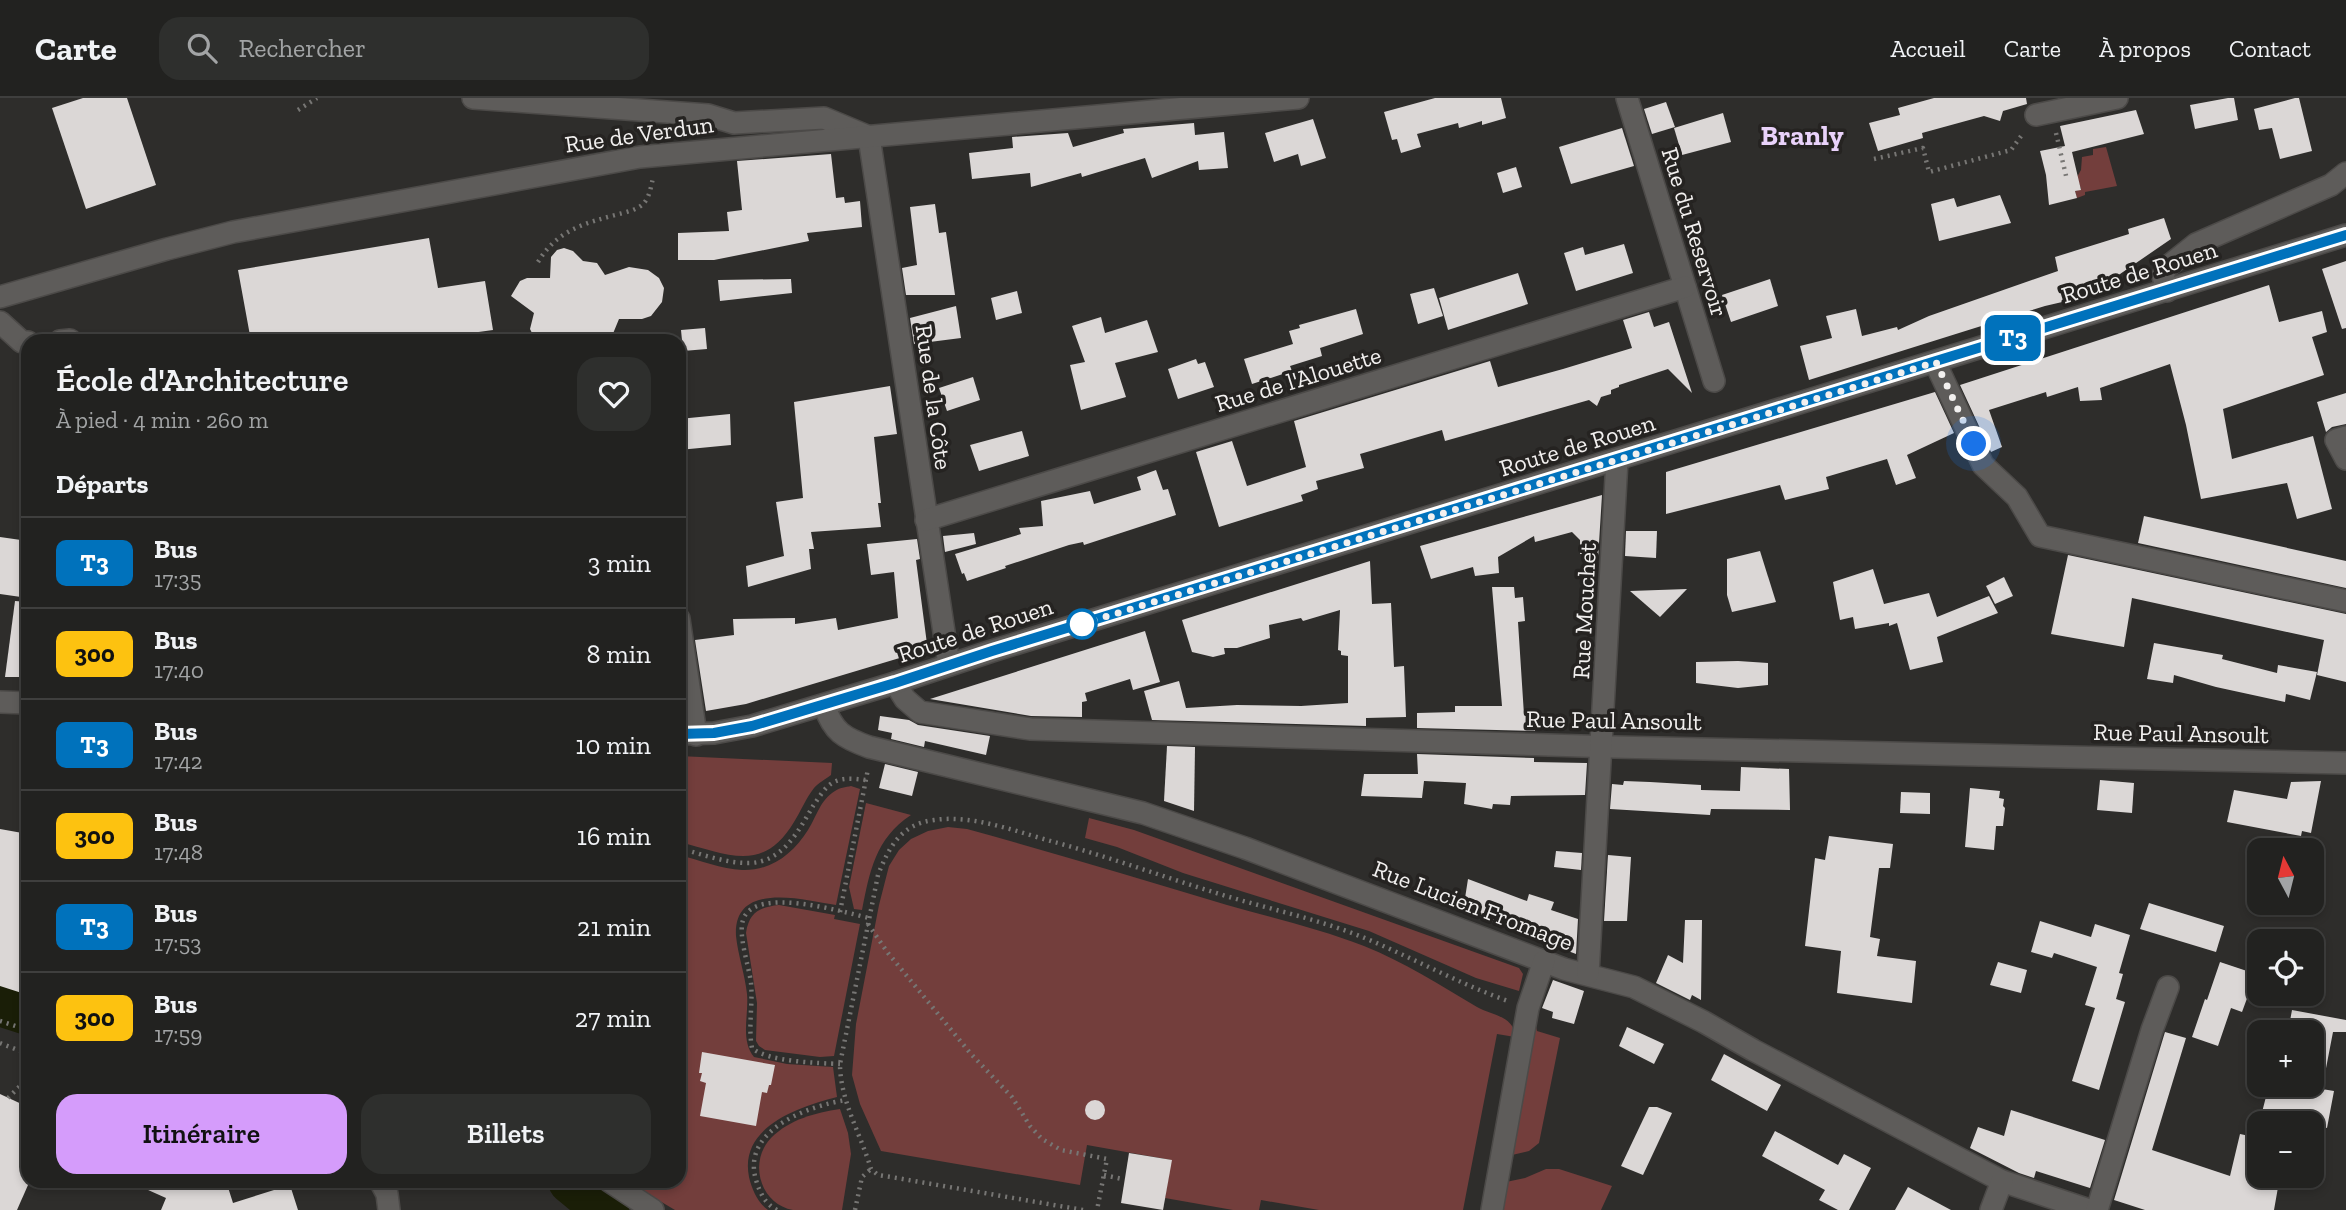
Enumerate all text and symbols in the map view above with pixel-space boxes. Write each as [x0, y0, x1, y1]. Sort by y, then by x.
search box [159, 17, 649, 80]
text: Carte [35, 29, 117, 68]
icon: search [183, 29, 221, 67]
text: Rechercher [239, 32, 366, 64]
text: Accueil [1890, 34, 1966, 63]
text: Carte [2004, 34, 2061, 63]
text: À propos [2099, 34, 2191, 63]
text: Contact [2229, 34, 2311, 63]
street label: Rue de Verdun [563, 109, 715, 159]
district label: Branly [1761, 119, 1844, 152]
street label: Rue du Reservoir [1655, 144, 1735, 320]
street label: Route de Rouen [2058, 235, 2221, 309]
line badge: T3 [1982, 315, 2044, 361]
street label: Rue de la Côte [909, 323, 959, 471]
text: T3 [1999, 323, 2027, 352]
street label: Rue de l'Alouette [1211, 340, 1385, 418]
button: heart [577, 357, 651, 431]
text: École d'Architecture [56, 360, 349, 399]
text: À pied · 4 min · 260 m [56, 406, 268, 434]
street label: Route de Rouen [1496, 408, 1659, 482]
your location [1956, 426, 1991, 461]
text: Départs [56, 468, 148, 500]
text: Bus [154, 533, 197, 565]
street label: Rue Mouchet [1566, 542, 1602, 680]
text: 3 min [588, 547, 651, 579]
text: T3 [80, 548, 109, 577]
text: 17:35 [154, 565, 201, 593]
street label: Route de Rouen [894, 591, 1056, 669]
unlabelled marker [1067, 609, 1097, 639]
text: Bus [154, 624, 197, 656]
text: 8 min [586, 638, 651, 670]
text: 300 [74, 639, 115, 668]
text: 17:40 [154, 656, 204, 684]
street label: Rue Paul Ansoult [1526, 704, 1702, 736]
text: Bus [154, 715, 197, 747]
street label: Rue Paul Ansoult [2093, 717, 2269, 749]
text: 10 min [575, 729, 651, 761]
text: T3 [80, 730, 109, 759]
text: 17:42 [154, 747, 203, 775]
text: Bus [154, 806, 197, 838]
text: 16 min [577, 820, 651, 852]
text: 300 [74, 821, 115, 850]
text: 17:48 [154, 838, 203, 866]
north arrow [2247, 838, 2324, 915]
map controls [2247, 838, 2324, 1188]
street label: Rue Lucien Fromage [1369, 853, 1577, 957]
text: Bus [154, 897, 197, 929]
text: 21 min [577, 911, 651, 943]
text: T3 [80, 912, 109, 941]
text: 17:53 [154, 929, 201, 957]
button: locate [2247, 929, 2324, 1006]
text: Bus [154, 988, 197, 1020]
text: 27 min [575, 1002, 651, 1034]
text: 300 [74, 1003, 115, 1032]
text: 17:59 [154, 1020, 202, 1048]
button: + [2247, 1020, 2324, 1097]
button: Itinéraire [56, 1094, 347, 1174]
button: Billets [361, 1094, 651, 1174]
button: − [2247, 1111, 2324, 1188]

